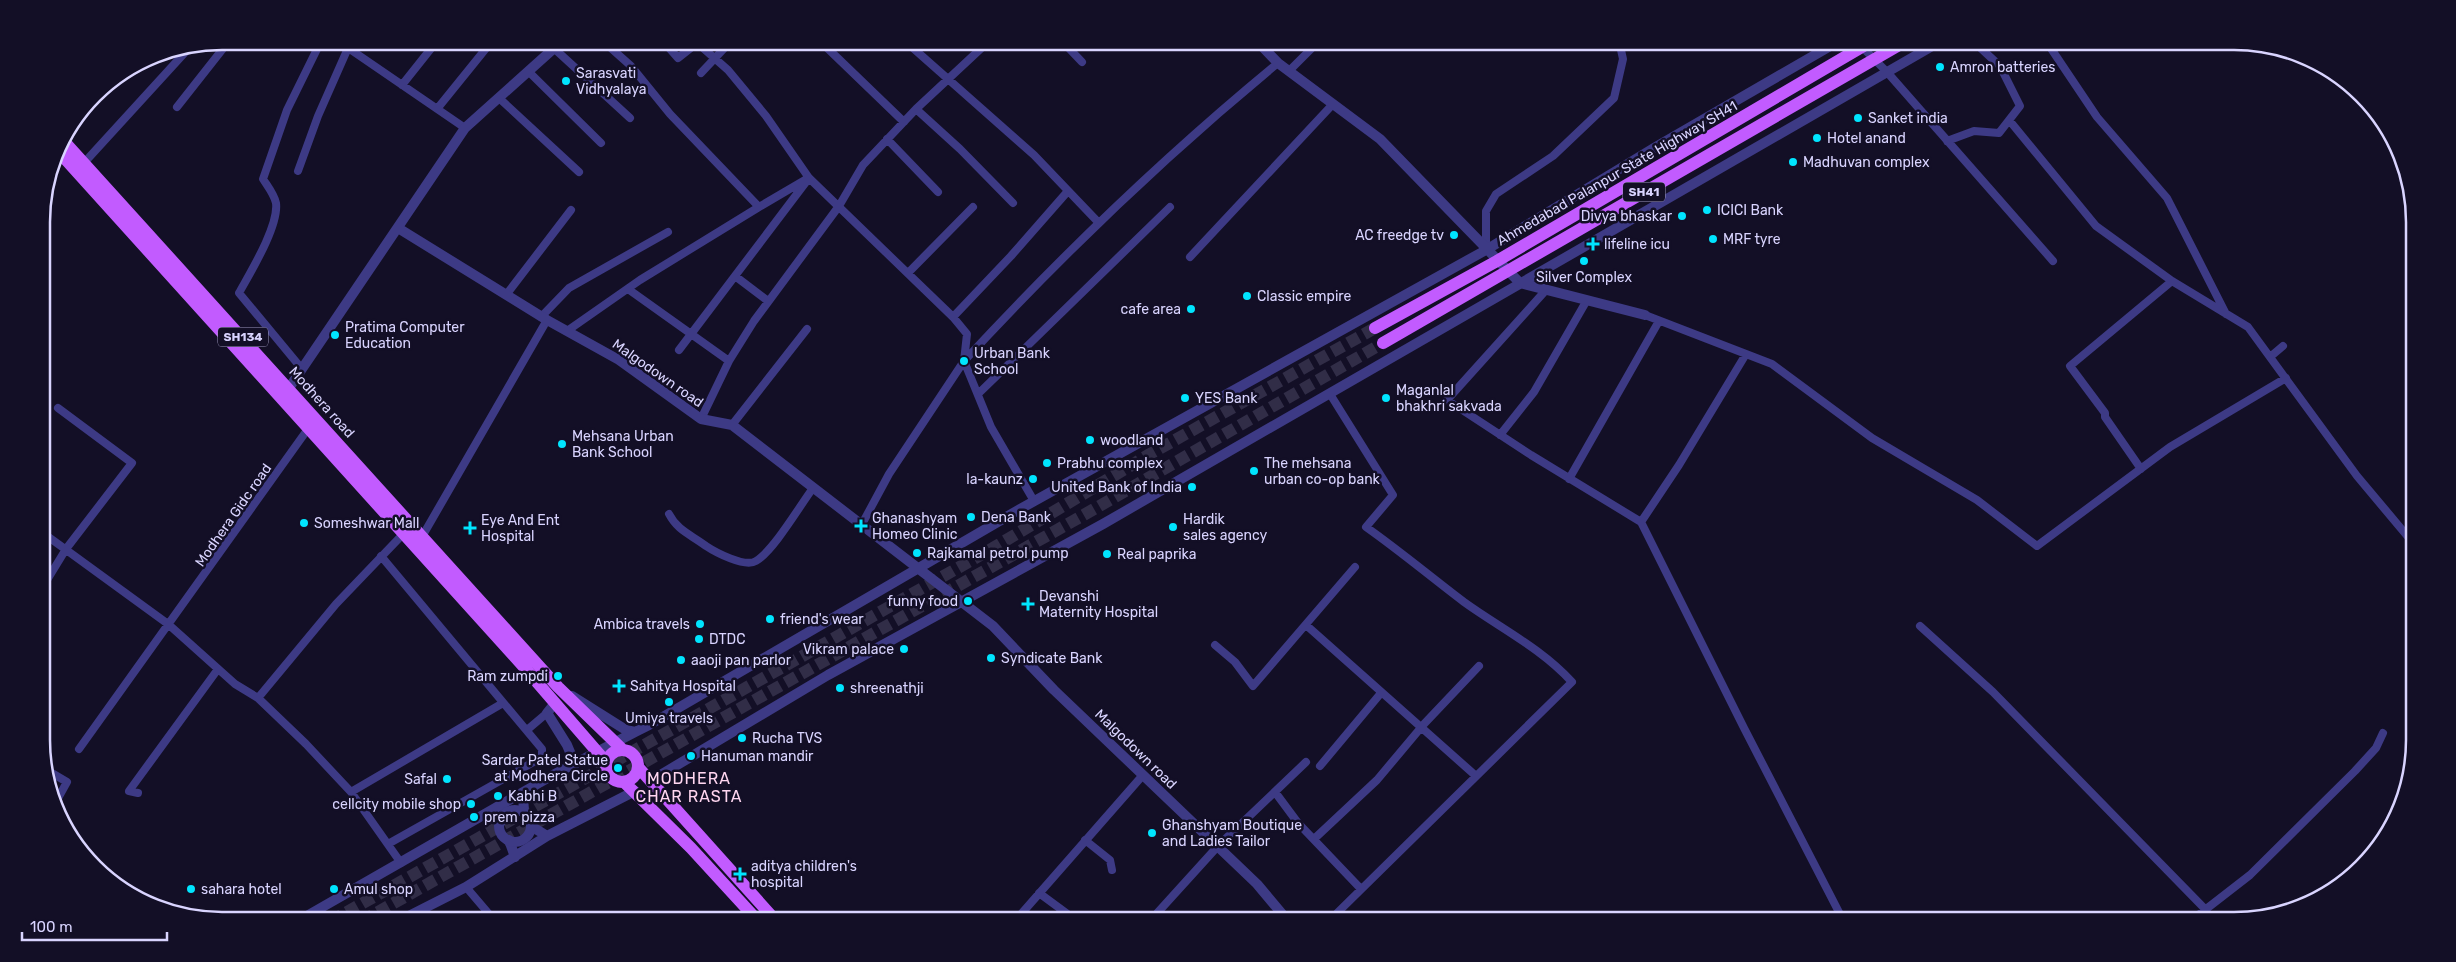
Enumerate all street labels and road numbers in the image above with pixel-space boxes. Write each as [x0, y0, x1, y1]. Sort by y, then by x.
street label: Ahmedabad Palanpur State Highway SH41 [1494, 97, 1740, 249]
road number: SH41 [1623, 182, 1665, 202]
road number: SH134 [218, 328, 268, 347]
street label: Malgodown road [609, 336, 707, 411]
street label: Modhera road [285, 363, 358, 441]
street label: Modhera Gidc road [191, 460, 275, 570]
street label: Malgodown road [1091, 706, 1180, 793]

